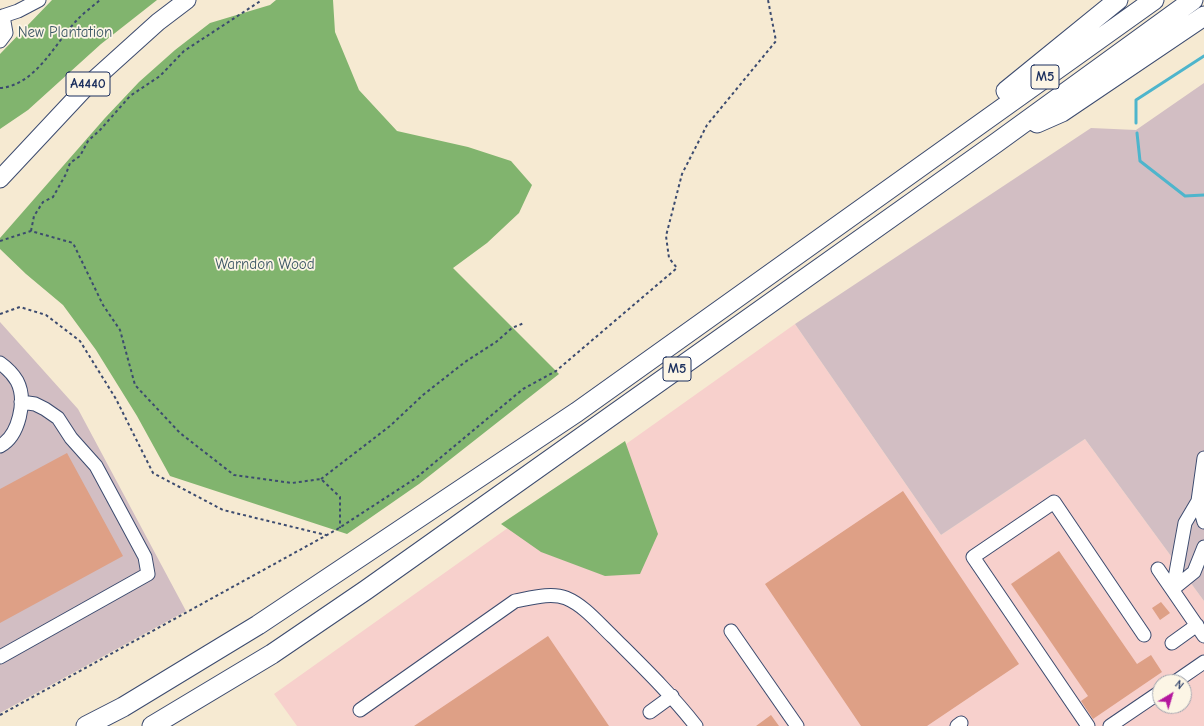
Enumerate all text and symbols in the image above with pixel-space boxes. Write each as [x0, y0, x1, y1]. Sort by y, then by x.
park label: New Plantation [18, 24, 112, 42]
road number: M5 [1031, 65, 1059, 89]
road number: A4440 [66, 72, 110, 96]
park label: Warndon Wood [215, 256, 315, 274]
road number: M5 [663, 357, 691, 381]
north arrow [1152, 674, 1192, 714]
text: N [1172, 678, 1186, 692]

